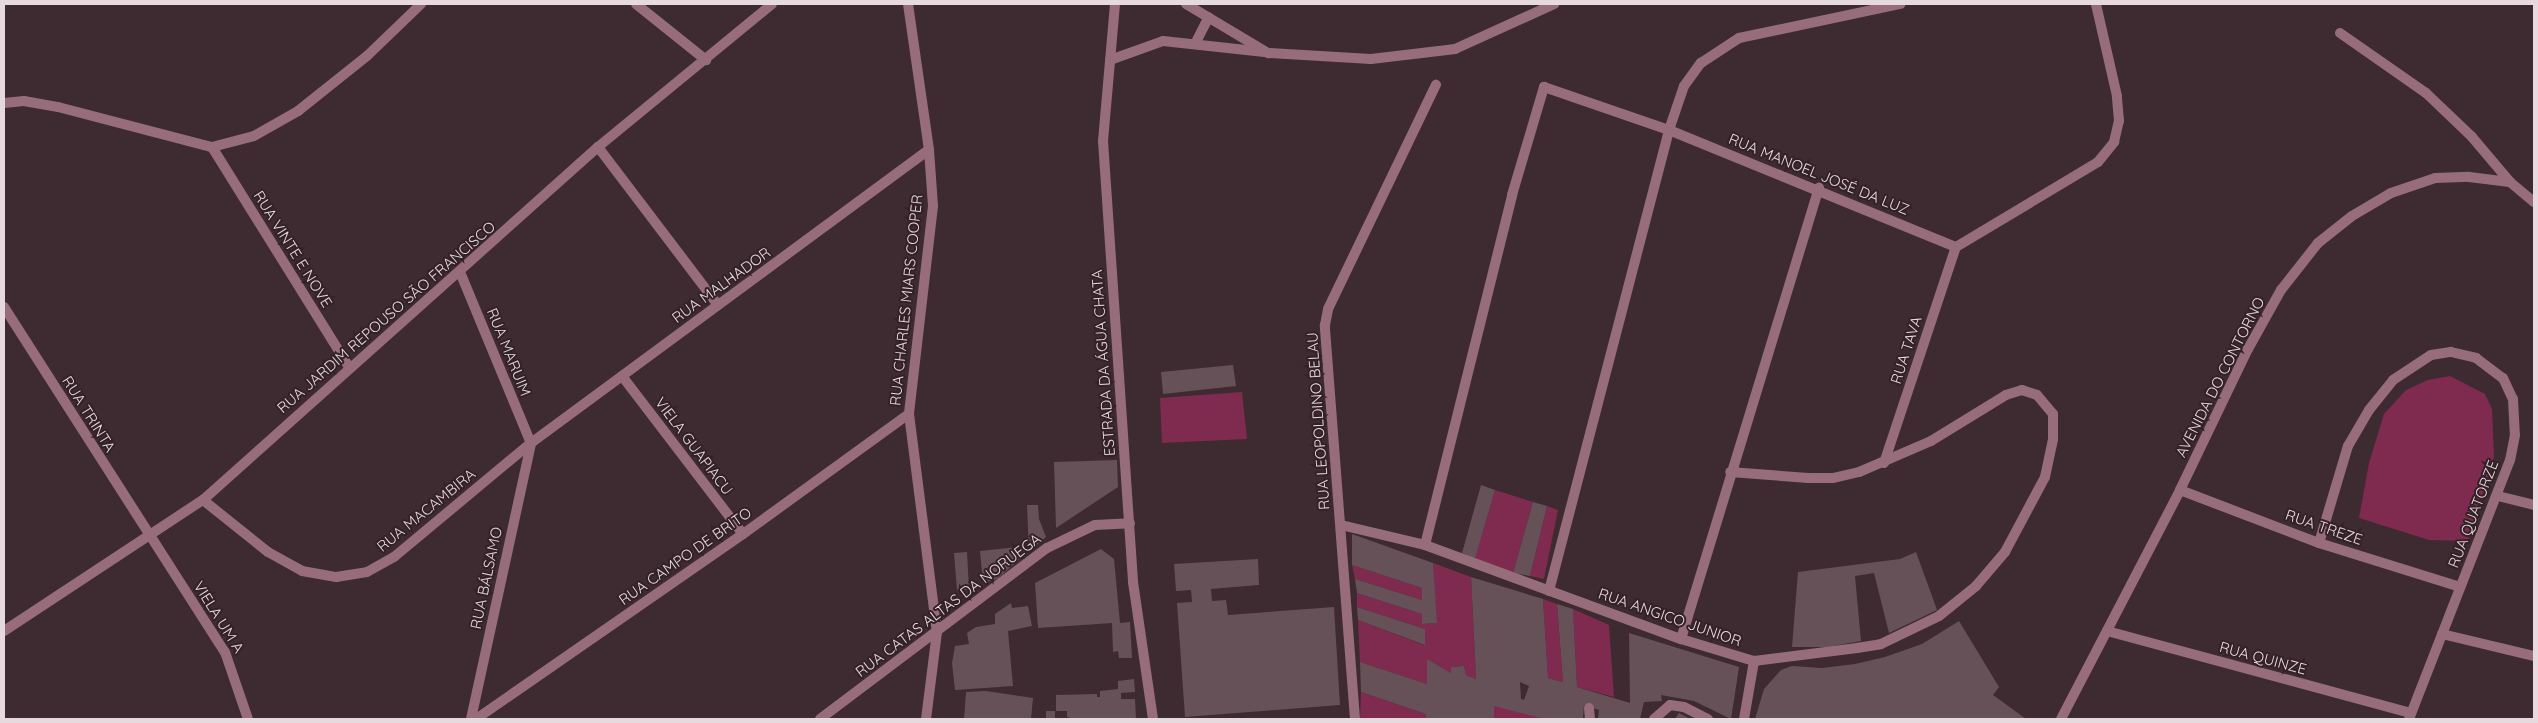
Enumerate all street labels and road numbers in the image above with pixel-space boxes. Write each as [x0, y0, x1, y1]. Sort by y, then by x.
street label: RUA MANOEL JOSÉ DA LUZ [1726, 129, 1912, 219]
street label: RUA VINTE E NOVE [250, 187, 336, 311]
street label: RUA CHARLES MIARS COOPER [886, 193, 926, 407]
street label: RUA JARDIM REPOUSO SÃO FRANCISCO [273, 217, 499, 417]
street label: RUA MALHADOR [668, 243, 774, 327]
street label: ESTRADA DA ÁGUA CHATA [1088, 269, 1118, 457]
street label: AVENIDA DO CONTORNO [2172, 294, 2268, 460]
street label: RUA MARUIM [483, 305, 535, 399]
street label: RUA TAVA [1887, 314, 1925, 386]
street label: RUA LEOPOLDINO BELAU [1303, 331, 1333, 511]
street label: RUA TRINTA [59, 373, 119, 455]
street label: VIELA GUAPIACU [651, 394, 737, 498]
street label: RUA QUATORZE [2444, 458, 2502, 570]
street label: RUA MACAMBIRA [373, 465, 479, 555]
street label: RUA CAMPO DE BRITO [615, 503, 755, 609]
street label: RUA TREZE [2283, 505, 2365, 549]
street label: RUA BÁLSAMO [466, 525, 506, 631]
street label: RUA CATAS ALTAS DA NORUEGA [852, 529, 1044, 681]
street label: VIELA UM A [190, 578, 248, 656]
street label: RUA ANGICO JUNIOR [1596, 584, 1744, 650]
street label: RUA QUINZE [2217, 638, 2309, 678]

